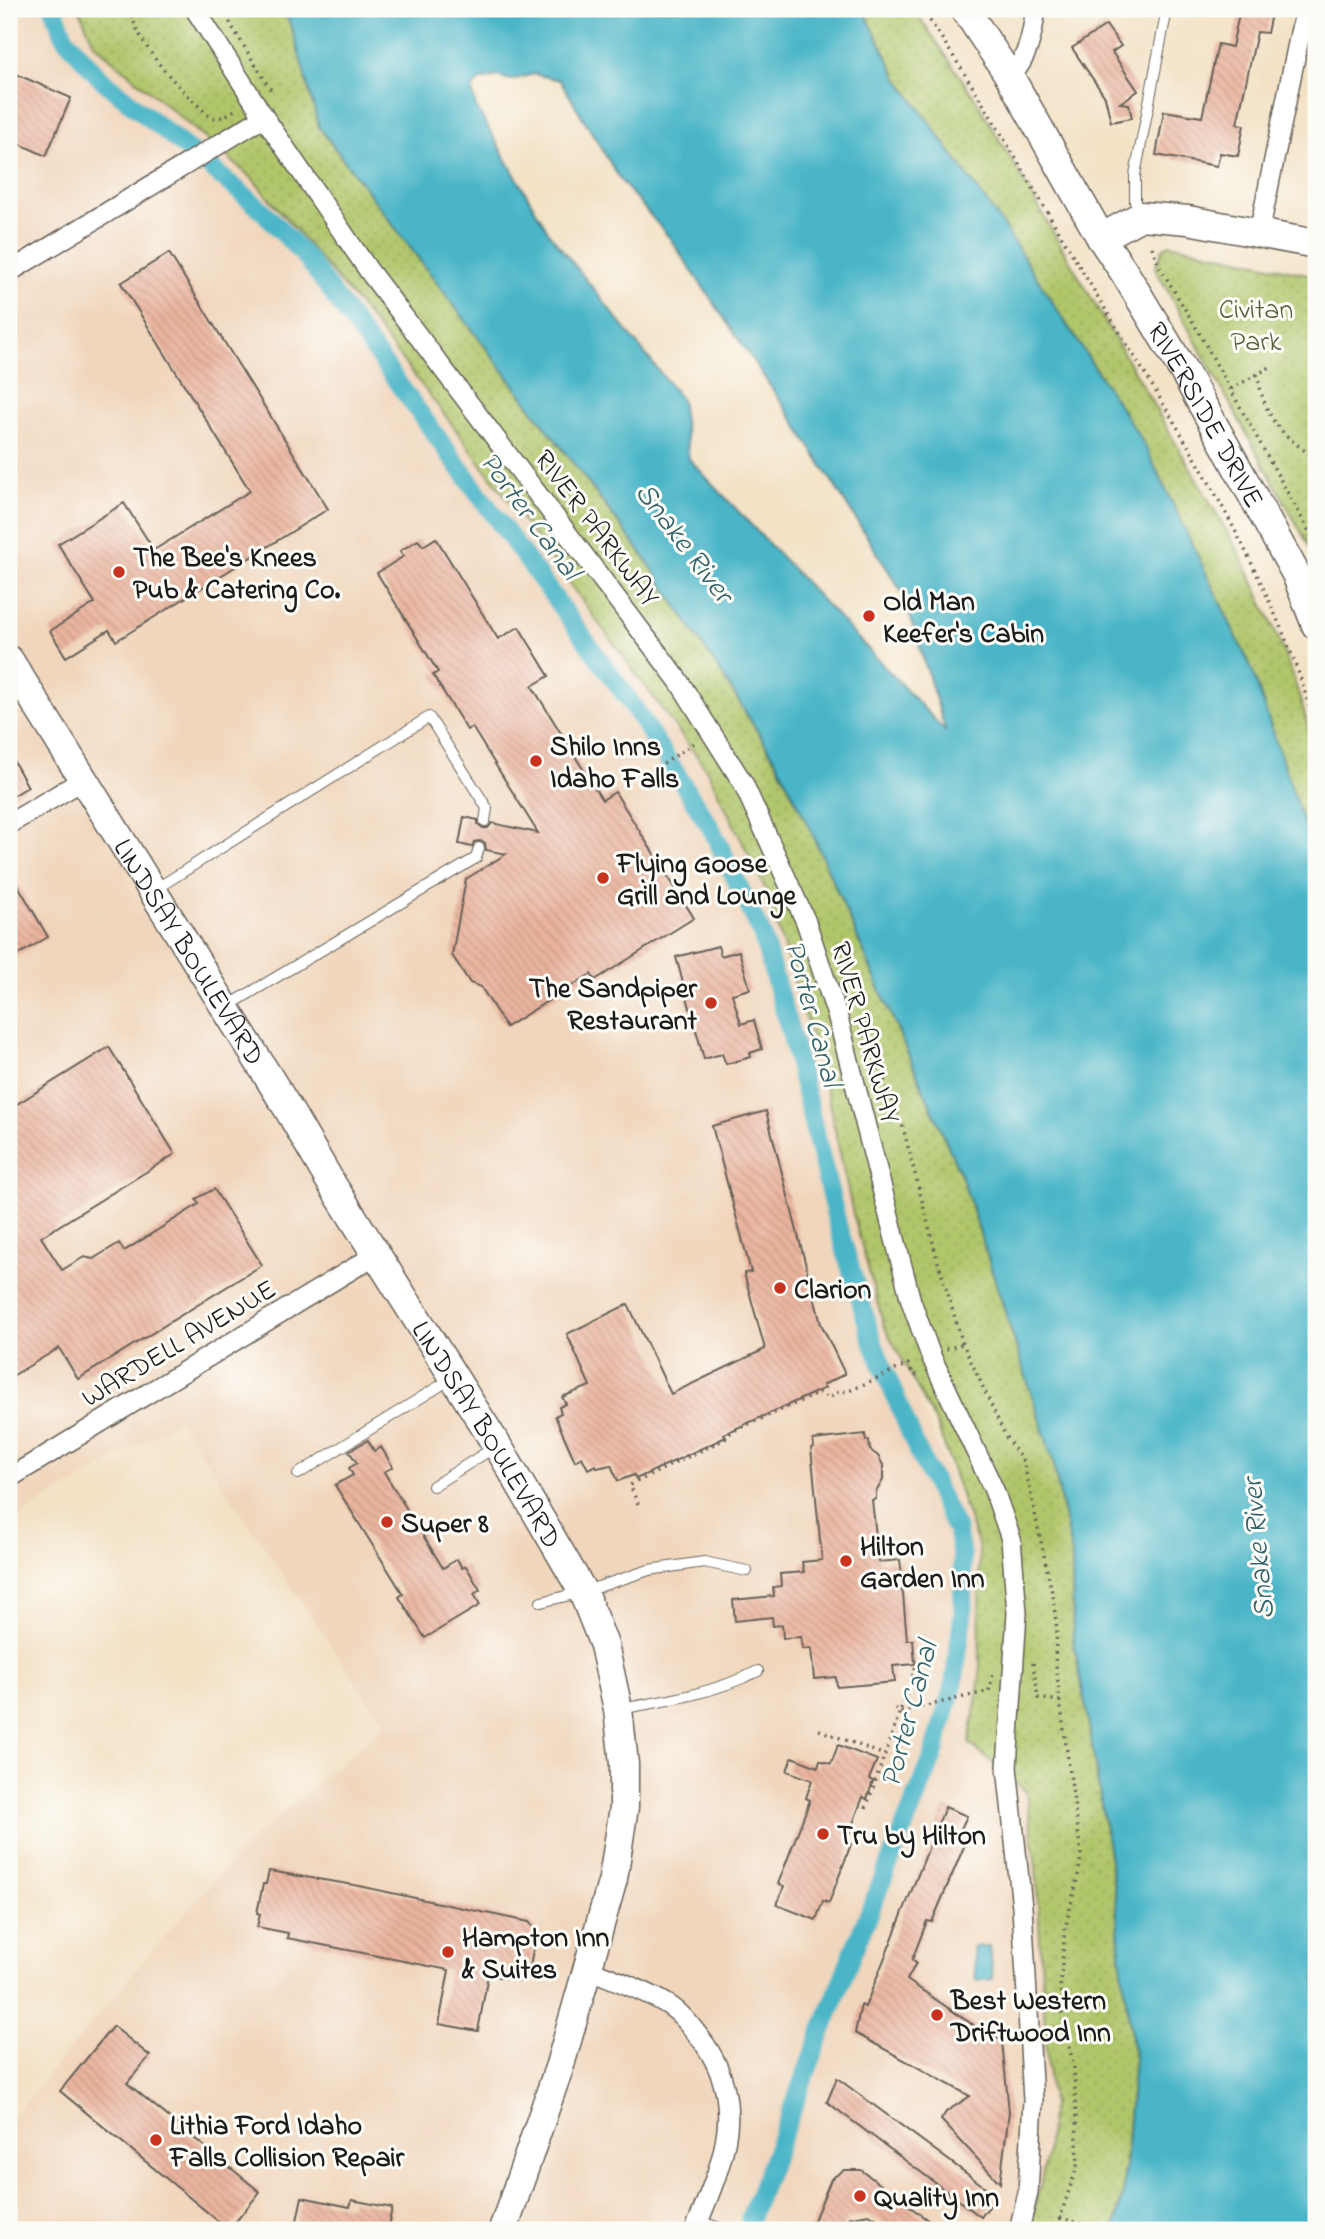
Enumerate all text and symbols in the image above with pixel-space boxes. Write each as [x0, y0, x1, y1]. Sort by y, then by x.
park label: Civitan Park [1219, 291, 1293, 364]
street label: RIVERSIDE DRIVE [1135, 315, 1273, 516]
street label: RIVER PARKWAY [522, 442, 668, 616]
water label: Porter Canal [467, 443, 593, 593]
water label: Snake River [622, 474, 745, 617]
place label: The Bee's Knees Pub & Catering Co. [133, 539, 341, 613]
marker: The Bee's Knees Pub & Catering Co. [111, 564, 127, 580]
place label: Old Man Keefer's Cabin [883, 583, 1044, 656]
marker: Old Man Keefer's Cabin [861, 608, 877, 624]
place label: Shilo Inns Idaho Falls [550, 728, 679, 801]
marker: Shilo Inns Idaho Falls [528, 753, 544, 769]
street label: LINDSAY BOULEVARD [101, 832, 273, 1074]
place label: Flying Goose Grill and Lounge [615, 845, 798, 919]
marker: Flying Goose Grill and Lounge [595, 870, 611, 886]
water label: Porter Canal [771, 936, 853, 1095]
street label: RIVER PARKWAY [818, 937, 909, 1129]
place label: The Sandpiper Restaurant [529, 970, 698, 1043]
marker: The Sandpiper Restaurant [703, 995, 719, 1011]
street label: WARDELL AVENUE [75, 1271, 285, 1419]
place label: Clarion [794, 1271, 871, 1312]
marker: Clarion [772, 1280, 788, 1296]
street label: LINDSAY BOULEVARD [399, 1314, 570, 1557]
water label: Snake River [1232, 1473, 1288, 1621]
place label: Super 8 [401, 1505, 489, 1546]
marker: Super 8 [379, 1514, 395, 1530]
place label: Hilton Garden Inn [860, 1528, 985, 1601]
marker: Hilton Garden Inn [838, 1553, 854, 1569]
water label: Porter Canal [870, 1633, 953, 1793]
place label: Tru by Hilton [837, 1817, 986, 1858]
marker: Tru by Hilton [815, 1826, 831, 1842]
place label: Hampton Inn & Suites [461, 1919, 610, 1992]
marker: Hampton Inn & Suites [440, 1944, 456, 1960]
place label: Best Western Driftwood Inn [949, 1982, 1111, 2055]
marker: Best Western Driftwood Inn [929, 2007, 945, 2023]
place label: Lithia Ford Idaho Falls Collision Repair [168, 2107, 406, 2180]
marker: Lithia Ford Idaho Falls Collision Repair [148, 2132, 164, 2148]
place label: Quality Inn [874, 2179, 999, 2220]
marker: Quality Inn [852, 2188, 868, 2204]

